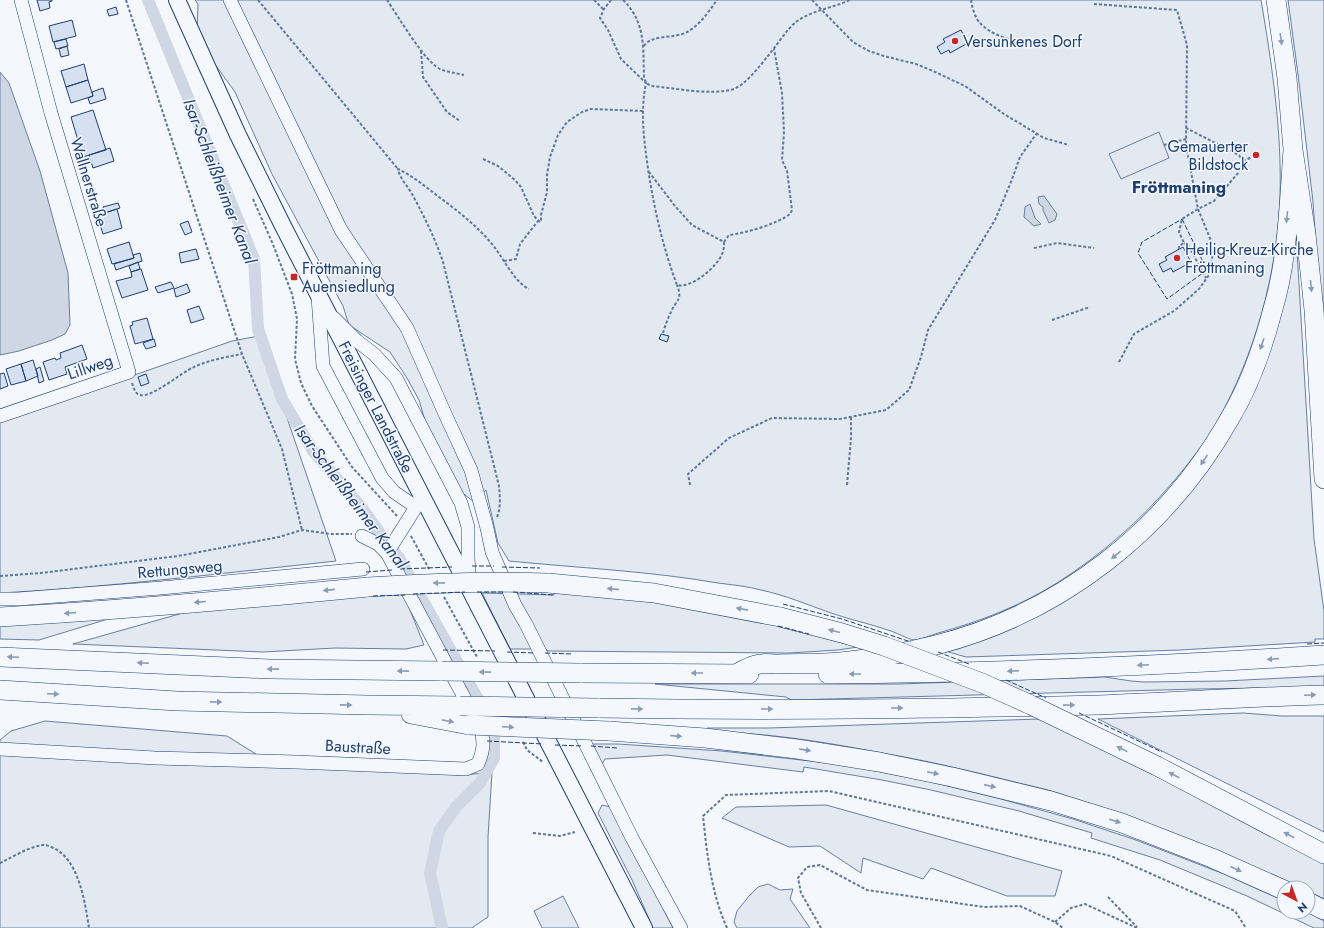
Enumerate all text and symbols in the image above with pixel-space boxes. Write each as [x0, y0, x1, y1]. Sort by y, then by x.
place label: Versunkenes Dorf [963, 30, 1082, 53]
one-way arrow [1278, 33, 1284, 45]
marker: Versunkenes Dorf [950, 36, 960, 46]
water label: Isar-Schleißheimer Kanal [177, 95, 263, 268]
street label: Wallnerstraße [65, 135, 113, 229]
place label: Gemauerter Bildstock [1167, 135, 1249, 176]
marker: Gemauerter Bildstock [1251, 150, 1261, 160]
district label: Fröttmaning [1132, 175, 1226, 199]
one-way arrow [1284, 211, 1291, 223]
place label: Heilig-Kreuz-Kirche Fröttmaning [1185, 238, 1314, 279]
marker: Heilig-Kreuz-Kirche Fröttmaning [1172, 253, 1182, 263]
place label: Fröttmaning Auensiedlung [302, 257, 395, 298]
marker: Fröttmaning Auensiedlung [289, 272, 299, 282]
one-way arrow [1308, 280, 1315, 292]
street label: Freisinger Landstraße [333, 337, 419, 477]
one-way arrow [1259, 339, 1265, 351]
street label: Lillweg [64, 349, 116, 385]
water label: Isar-Schleißheimer Kanal [289, 419, 414, 574]
one-way arrow [1200, 455, 1208, 465]
one-way arrow [1110, 550, 1121, 559]
street label: Rettungsweg [137, 554, 223, 584]
one-way arrow [433, 579, 445, 586]
one-way arrow [607, 586, 619, 592]
one-way arrow [323, 587, 335, 594]
one-way arrow [194, 599, 206, 606]
one-way arrow [736, 606, 748, 612]
one-way arrow [64, 610, 76, 617]
one-way arrow [827, 627, 840, 633]
one-way arrow [6, 654, 19, 660]
one-way arrow [1267, 655, 1279, 662]
one-way arrow [136, 660, 149, 666]
one-way arrow [1137, 662, 1149, 669]
one-way arrow [267, 665, 279, 672]
one-way arrow [396, 668, 409, 674]
one-way arrow [1006, 668, 1019, 674]
one-way arrow [478, 669, 491, 675]
one-way arrow [690, 670, 703, 676]
one-way arrow [848, 671, 861, 677]
one-way arrow [47, 690, 59, 697]
one-way arrow [1304, 692, 1316, 699]
one-way arrow [210, 699, 223, 705]
one-way arrow [340, 702, 353, 708]
one-way arrow [1063, 702, 1076, 708]
one-way arrow [891, 705, 904, 711]
one-way arrow [631, 706, 644, 712]
one-way arrow [761, 706, 773, 713]
one-way arrow [441, 719, 454, 725]
one-way arrow [502, 724, 515, 730]
one-way arrow [670, 732, 682, 739]
street label: Baustraße [325, 734, 391, 760]
one-way arrow [1116, 746, 1127, 752]
one-way arrow [799, 747, 811, 753]
one-way arrow [927, 770, 939, 776]
one-way arrow [1169, 772, 1180, 778]
one-way arrow [984, 784, 996, 790]
one-way arrow [1110, 818, 1122, 824]
one-way arrow [1284, 832, 1295, 839]
one-way arrow [1231, 866, 1243, 872]
north arrow [1276, 880, 1316, 920]
text: N [1294, 899, 1311, 916]

